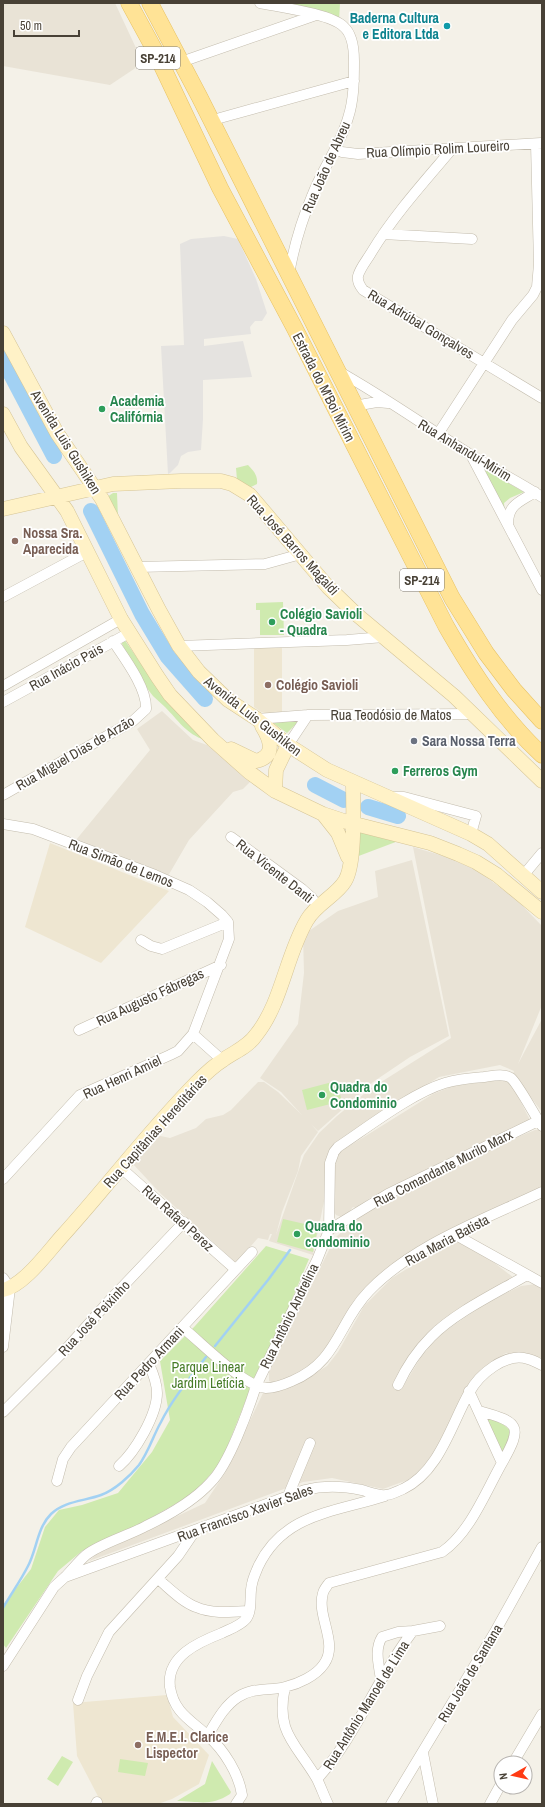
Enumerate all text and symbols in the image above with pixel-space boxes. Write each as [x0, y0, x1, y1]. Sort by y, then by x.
place label: Baderna Cultura e Editora Ltda [350, 9, 440, 43]
scale bar [14, 12, 79, 38]
text: 50 m [20, 18, 42, 34]
marker: Baderna Cultura e Editora Ltda [442, 21, 452, 31]
road number: SP-214 [136, 47, 180, 69]
street label: Rua João de Abreu [298, 118, 354, 216]
street label: Rua Olímpio Rolim Loureiro [366, 136, 510, 162]
street label: Rua Adrúbal Gonçalves [365, 285, 478, 363]
street label: Estrada do M'Boi Mirim [289, 329, 359, 445]
street label: Avenida Luis Gushiken [26, 386, 105, 497]
place label: Academia Califórnia [110, 392, 165, 426]
marker: Academia Califórnia [97, 404, 107, 414]
street label: Rua Anhanduí-Mirim [415, 415, 515, 485]
street label: Rua José Barros Magaldi [243, 491, 343, 599]
place label: Nossa Sra. Aparecida [23, 524, 82, 558]
marker: Nossa Sra. Aparecida [10, 536, 20, 546]
road number: SP-214 [400, 569, 444, 591]
place label: Colégio Savioli - Quadra [280, 605, 362, 639]
marker: Colégio Savioli - Quadra [267, 617, 277, 627]
street label: Rua Inácio Pais [26, 639, 106, 695]
street label: Avenida Luis Gushiken [200, 672, 305, 760]
place label: Colégio Savioli [276, 676, 358, 694]
marker: Colégio Savioli [263, 680, 273, 690]
street label: Rua Teodósio de Matos [330, 706, 452, 724]
street label: Rua Miguel Dias de Arzão [12, 712, 138, 794]
place label: Sara Nossa Terra [422, 732, 516, 750]
marker: Sara Nossa Terra [409, 736, 419, 746]
place label: Ferreros Gym [403, 762, 478, 780]
marker: Ferreros Gym [390, 766, 400, 776]
street label: Rua Simão de Lemos [66, 835, 176, 891]
street label: Rua Vicente Danti [233, 835, 317, 907]
street label: Rua Augusto Fábregas [93, 964, 207, 1030]
street label: Rua Henri Amiel [80, 1051, 164, 1103]
street label: Rua Capitânias Hereditárias [99, 1070, 211, 1191]
place label: Quadra do Condominio [330, 1078, 397, 1112]
marker: Quadra do Condominio [317, 1090, 327, 1100]
street label: Rua Comandante Murilo Marx [370, 1125, 516, 1211]
street label: Rua Rafael Perez [138, 1181, 218, 1255]
street label: Rua Maria Batista [402, 1210, 493, 1270]
place label: Quadra do condominio [305, 1217, 370, 1251]
marker: Quadra do condominio [292, 1229, 302, 1239]
street label: Rua Antônio Andrelina [256, 1260, 323, 1372]
street label: Rua José Peixinho [54, 1276, 134, 1360]
street label: Rua Pedro Armani [110, 1322, 188, 1404]
park label: Parque Linear Jardim Letícia [172, 1358, 245, 1392]
street label: Rua Francisco Xavier Sales [175, 1480, 315, 1546]
street label: Rua João de Santana [434, 1620, 507, 1725]
street label: Rua Antônio Manoel de Lima [319, 1637, 413, 1773]
place label: E.M.E.I. Clarice Lispector [146, 1728, 228, 1762]
marker: E.M.E.I. Clarice Lispector [133, 1740, 143, 1750]
north arrow [493, 1755, 533, 1795]
text: N [496, 1772, 510, 1781]

